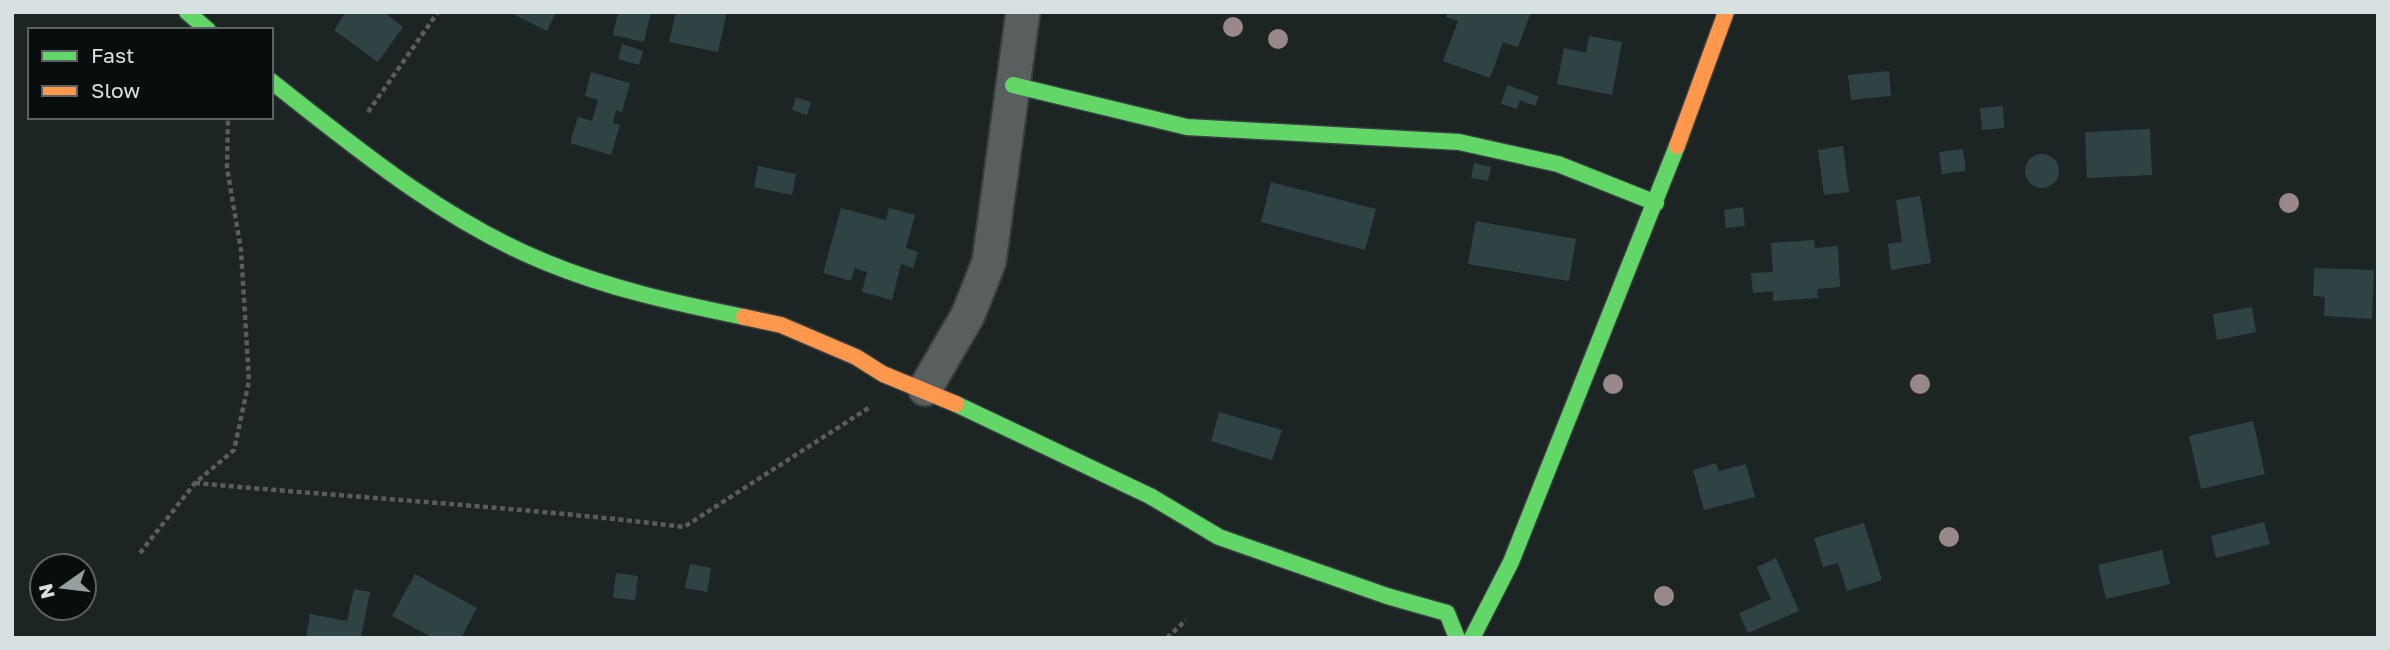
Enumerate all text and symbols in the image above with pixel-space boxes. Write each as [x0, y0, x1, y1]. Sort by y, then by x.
legend [28, 28, 273, 119]
text: Fast [91, 42, 134, 68]
text: Slow [91, 77, 140, 103]
north arrow [28, 552, 98, 622]
text: N [33, 581, 59, 601]

